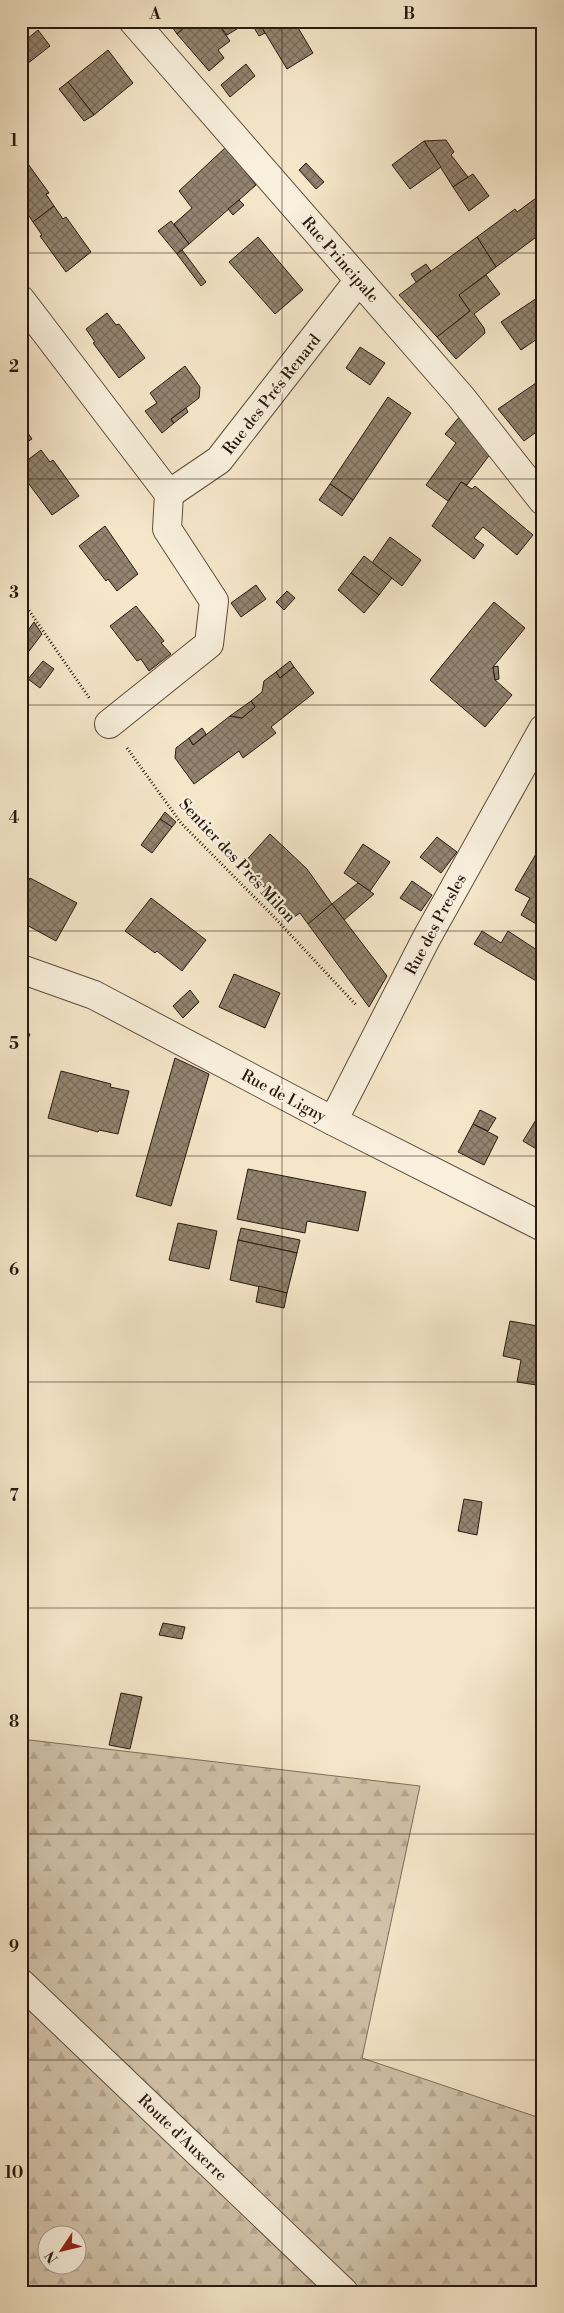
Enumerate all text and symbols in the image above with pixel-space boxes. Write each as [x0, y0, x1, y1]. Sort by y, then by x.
text: A [148, 4, 161, 24]
text: B [403, 4, 415, 24]
text: 1 [10, 131, 18, 151]
street label: Rue Principale [297, 212, 383, 307]
street label: Rue des Prés Renard [218, 330, 325, 459]
text: 2 [9, 357, 19, 377]
text: 3 [9, 583, 19, 603]
street label: Sentier des Prés Milon [175, 795, 300, 927]
text: 4 [9, 808, 20, 828]
street label: Rue des Presles [401, 870, 471, 978]
text: 5 [9, 1034, 19, 1054]
street label: Rue de Ligny [238, 1065, 330, 1127]
text: 6 [9, 1260, 19, 1280]
text: 7 [9, 1486, 19, 1506]
text: 8 [9, 1712, 19, 1732]
text: 9 [9, 1937, 19, 1957]
street label: Route d'Auxerre [133, 2090, 231, 2185]
text: 10 [5, 2163, 23, 2183]
north arrow [38, 2226, 88, 2276]
text: N [42, 2247, 63, 2267]

